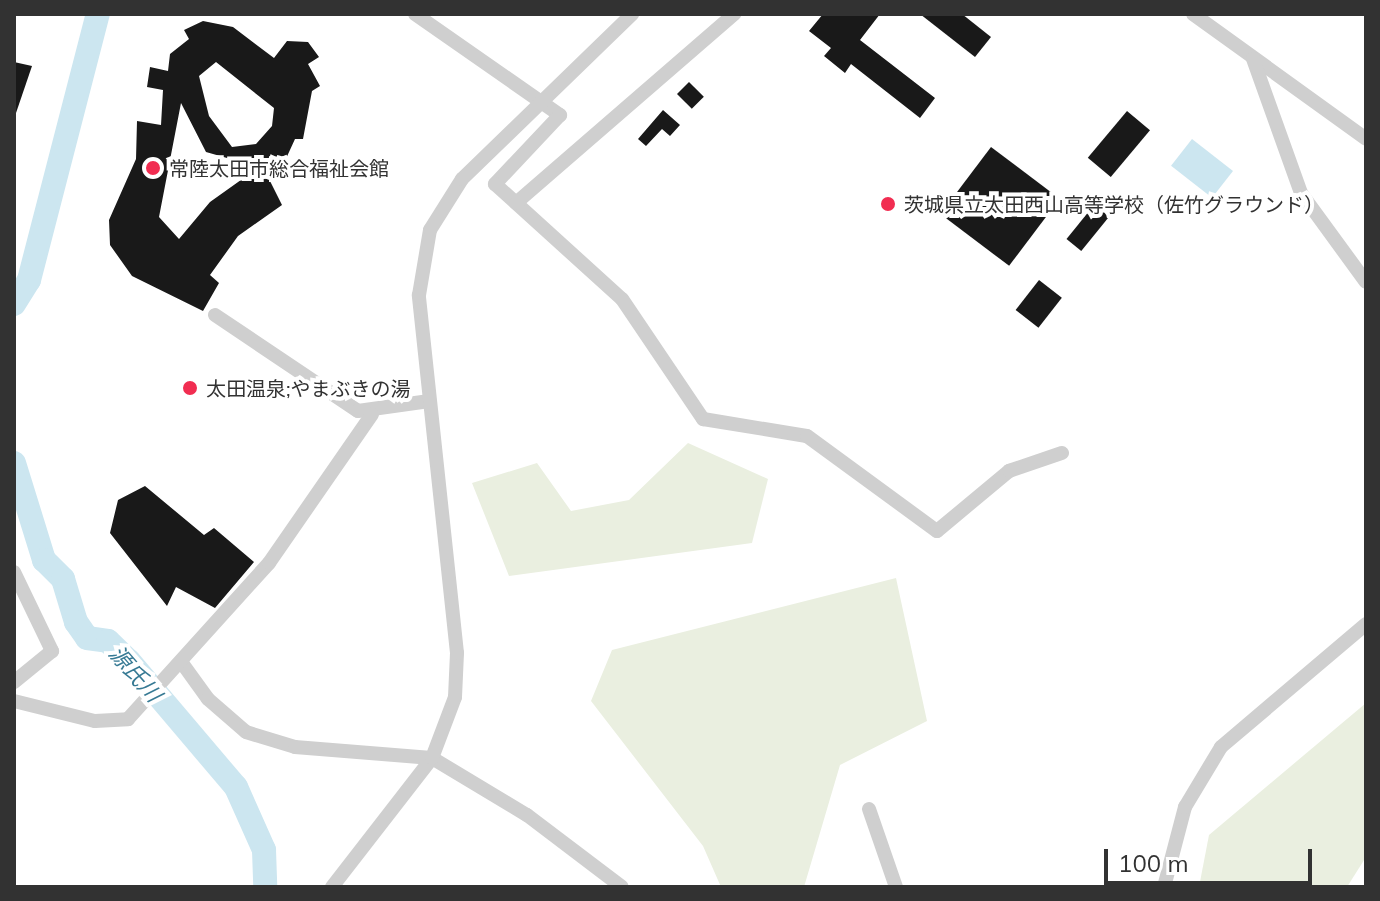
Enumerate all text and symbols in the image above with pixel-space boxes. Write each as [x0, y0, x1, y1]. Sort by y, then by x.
place label: 常陸太田市総合福祉会館 [169, 156, 389, 180]
marker: 常陸太田市総合福祉会館 [144, 159, 162, 177]
place label: 茨城県立太田西山高等学校（佐竹グラウンド） [904, 192, 1324, 216]
marker: 茨城県立太田西山高等学校（佐竹グラウンド） [879, 195, 897, 213]
place label: 太田温泉;やまぶきの湯 [206, 376, 411, 400]
marker: 太田温泉;やまぶきの湯 [181, 379, 199, 397]
water label: 源氏川 [103, 640, 167, 708]
scale bar [1108, 833, 1316, 883]
text: 100 m [1118, 848, 1189, 878]

